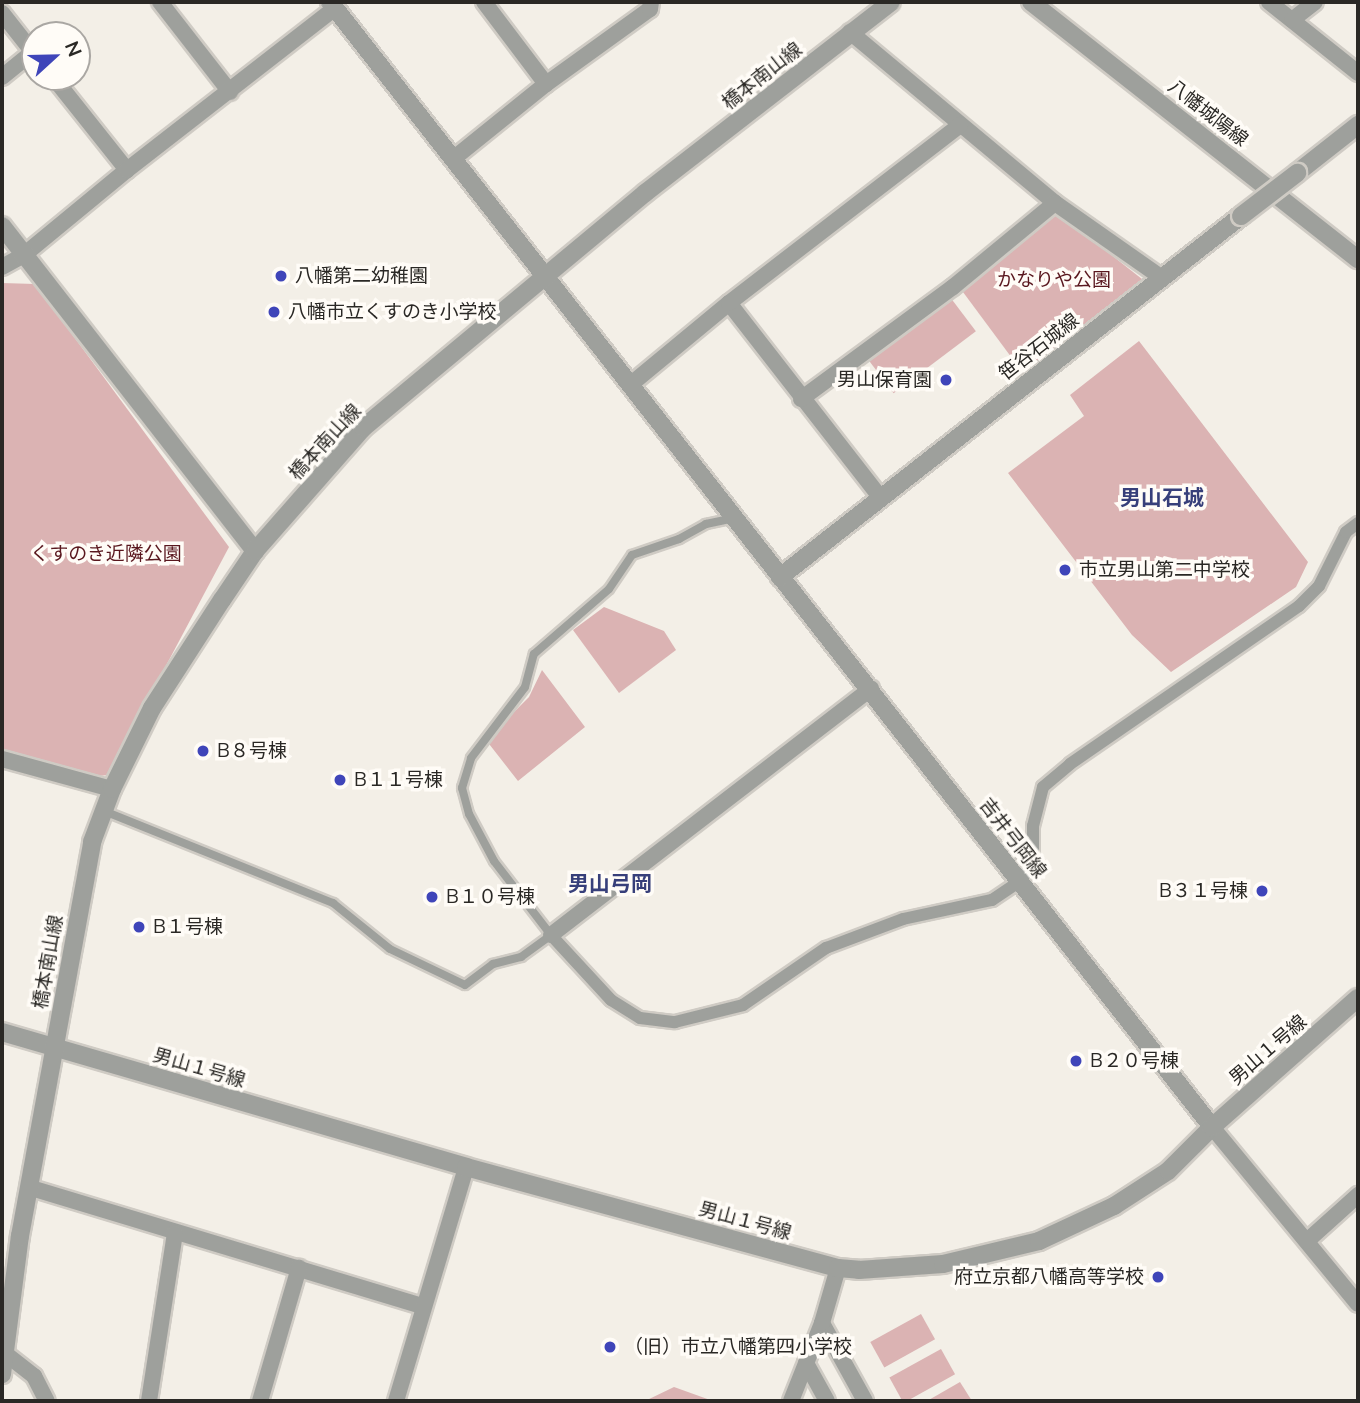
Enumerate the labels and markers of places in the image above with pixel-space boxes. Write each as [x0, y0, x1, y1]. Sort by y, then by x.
place label: 八幡第二幼稚園 [295, 265, 428, 287]
marker: 八幡第二幼稚園 [273, 268, 289, 284]
place label: 八幡市立くすのき小学校 [288, 301, 497, 323]
marker: 八幡市立くすのき小学校 [266, 304, 282, 320]
place label: 男山保育園 [837, 369, 932, 391]
marker: 男山保育園 [938, 372, 954, 388]
place label: 市立男山第二中学校 [1079, 559, 1250, 581]
marker: 市立男山第二中学校 [1057, 562, 1073, 578]
place label: B８号棟 [217, 740, 287, 762]
marker: B８号棟 [195, 743, 211, 759]
place label: B１１号棟 [354, 769, 443, 791]
marker: B１１号棟 [332, 772, 348, 788]
place label: B３１号棟 [1159, 880, 1248, 902]
marker: B３１号棟 [1254, 883, 1270, 899]
place label: B１０号棟 [446, 886, 535, 908]
marker: B１０号棟 [424, 889, 440, 905]
place label: B１号棟 [153, 916, 223, 938]
marker: B１号棟 [131, 919, 147, 935]
place label: B２０号棟 [1090, 1050, 1179, 1072]
marker: B２０号棟 [1068, 1053, 1084, 1069]
place label: 府立京都八幡高等学校 [954, 1266, 1144, 1288]
marker: 府立京都八幡高等学校 [1150, 1269, 1166, 1285]
place label: （旧）市立八幡第四小学校 [624, 1336, 852, 1358]
marker: （旧）市立八幡第四小学校 [602, 1339, 618, 1355]

